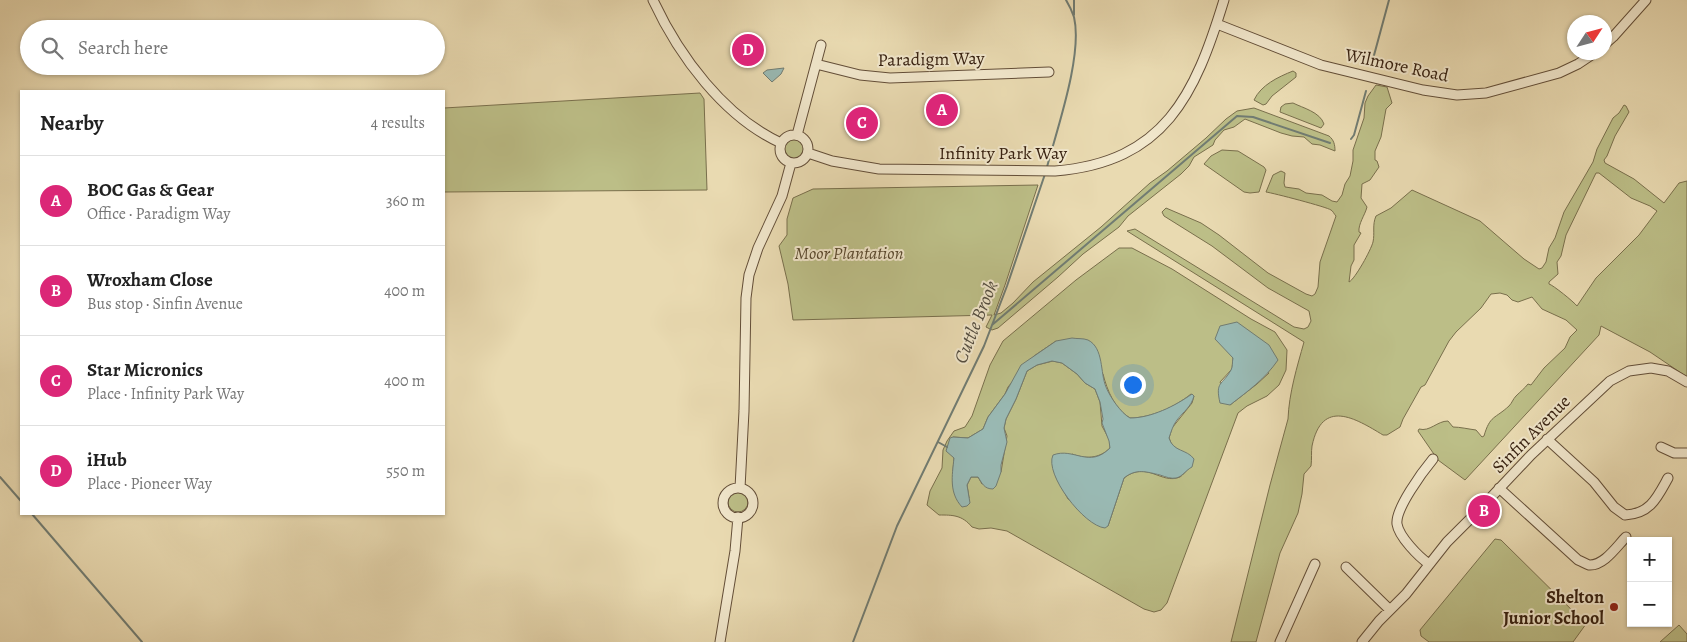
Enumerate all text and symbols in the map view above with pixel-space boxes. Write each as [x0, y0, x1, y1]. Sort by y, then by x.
north arrow [1567, 15, 1612, 60]
search box [20, 20, 445, 75]
pin: D [732, 31, 764, 69]
icon: search [38, 34, 66, 62]
text: Search here [78, 35, 168, 61]
street label: Wilmore Road [1342, 42, 1451, 88]
street label: Paradigm Way [877, 46, 986, 72]
pin: A [926, 91, 958, 129]
pin: C [846, 104, 878, 142]
text: Nearby [40, 109, 103, 137]
text: 4 results [371, 112, 425, 134]
street label: Infinity Park Way [939, 141, 1068, 165]
text: BOC Gas & Gear [87, 177, 214, 203]
text: A [51, 190, 61, 212]
text: 360 m [386, 190, 425, 212]
text: Office · Paradigm Way [87, 203, 230, 225]
park label: Moor Plantation [795, 241, 903, 265]
text: Wroxham Close [87, 267, 213, 293]
water label: Cuttle Brook [948, 277, 1004, 367]
text: B [51, 280, 61, 302]
text: 400 m [384, 280, 425, 302]
text: Bus stop · Sinfin Avenue [87, 293, 243, 315]
text: Star Micronics [87, 357, 203, 383]
text: C [51, 370, 61, 392]
text: 400 m [384, 370, 425, 392]
your location [1120, 372, 1146, 398]
text: Place · Infinity Park Way [87, 383, 244, 405]
street label: Sinfin Avenue [1486, 389, 1576, 479]
text: iHub [87, 447, 127, 473]
text: D [50, 460, 62, 482]
text: 550 m [386, 460, 425, 482]
text: Place · Pioneer Way [87, 473, 212, 495]
pin: B [1468, 492, 1500, 530]
map controls [1627, 537, 1672, 627]
button: + [1627, 537, 1672, 582]
button: − [1627, 582, 1672, 627]
place label: Shelton Junior School [1503, 585, 1604, 630]
marker: Shelton Junior School [1608, 601, 1620, 613]

